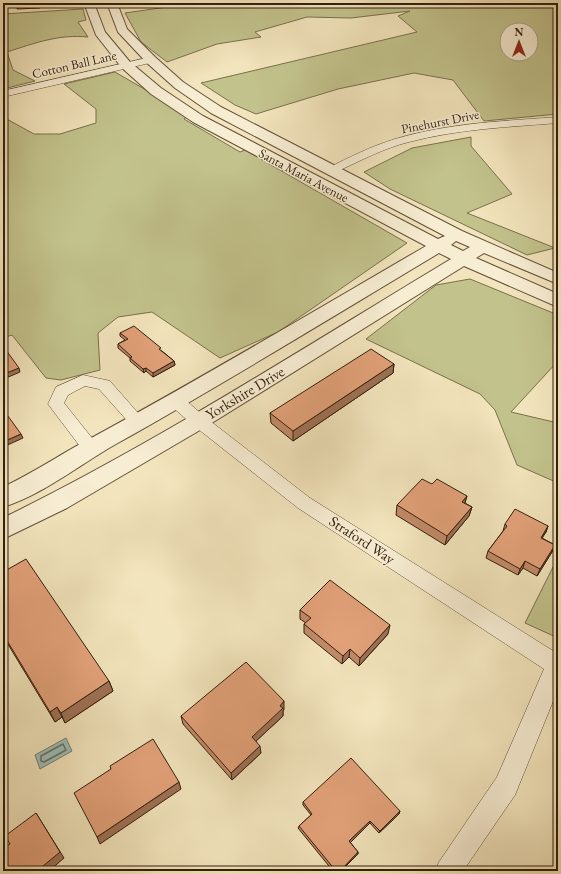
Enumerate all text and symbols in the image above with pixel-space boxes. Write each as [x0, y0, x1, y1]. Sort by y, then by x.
north arrow [499, 22, 539, 62]
text: N [515, 25, 524, 39]
street label: Cotton Ball Lane [30, 47, 118, 82]
street label: Pinehurst Drive [400, 106, 480, 137]
street label: Santa Maria Avenue [256, 145, 352, 206]
street label: Yorkshire Drive [202, 361, 288, 424]
street label: Straford Way [326, 511, 399, 568]

